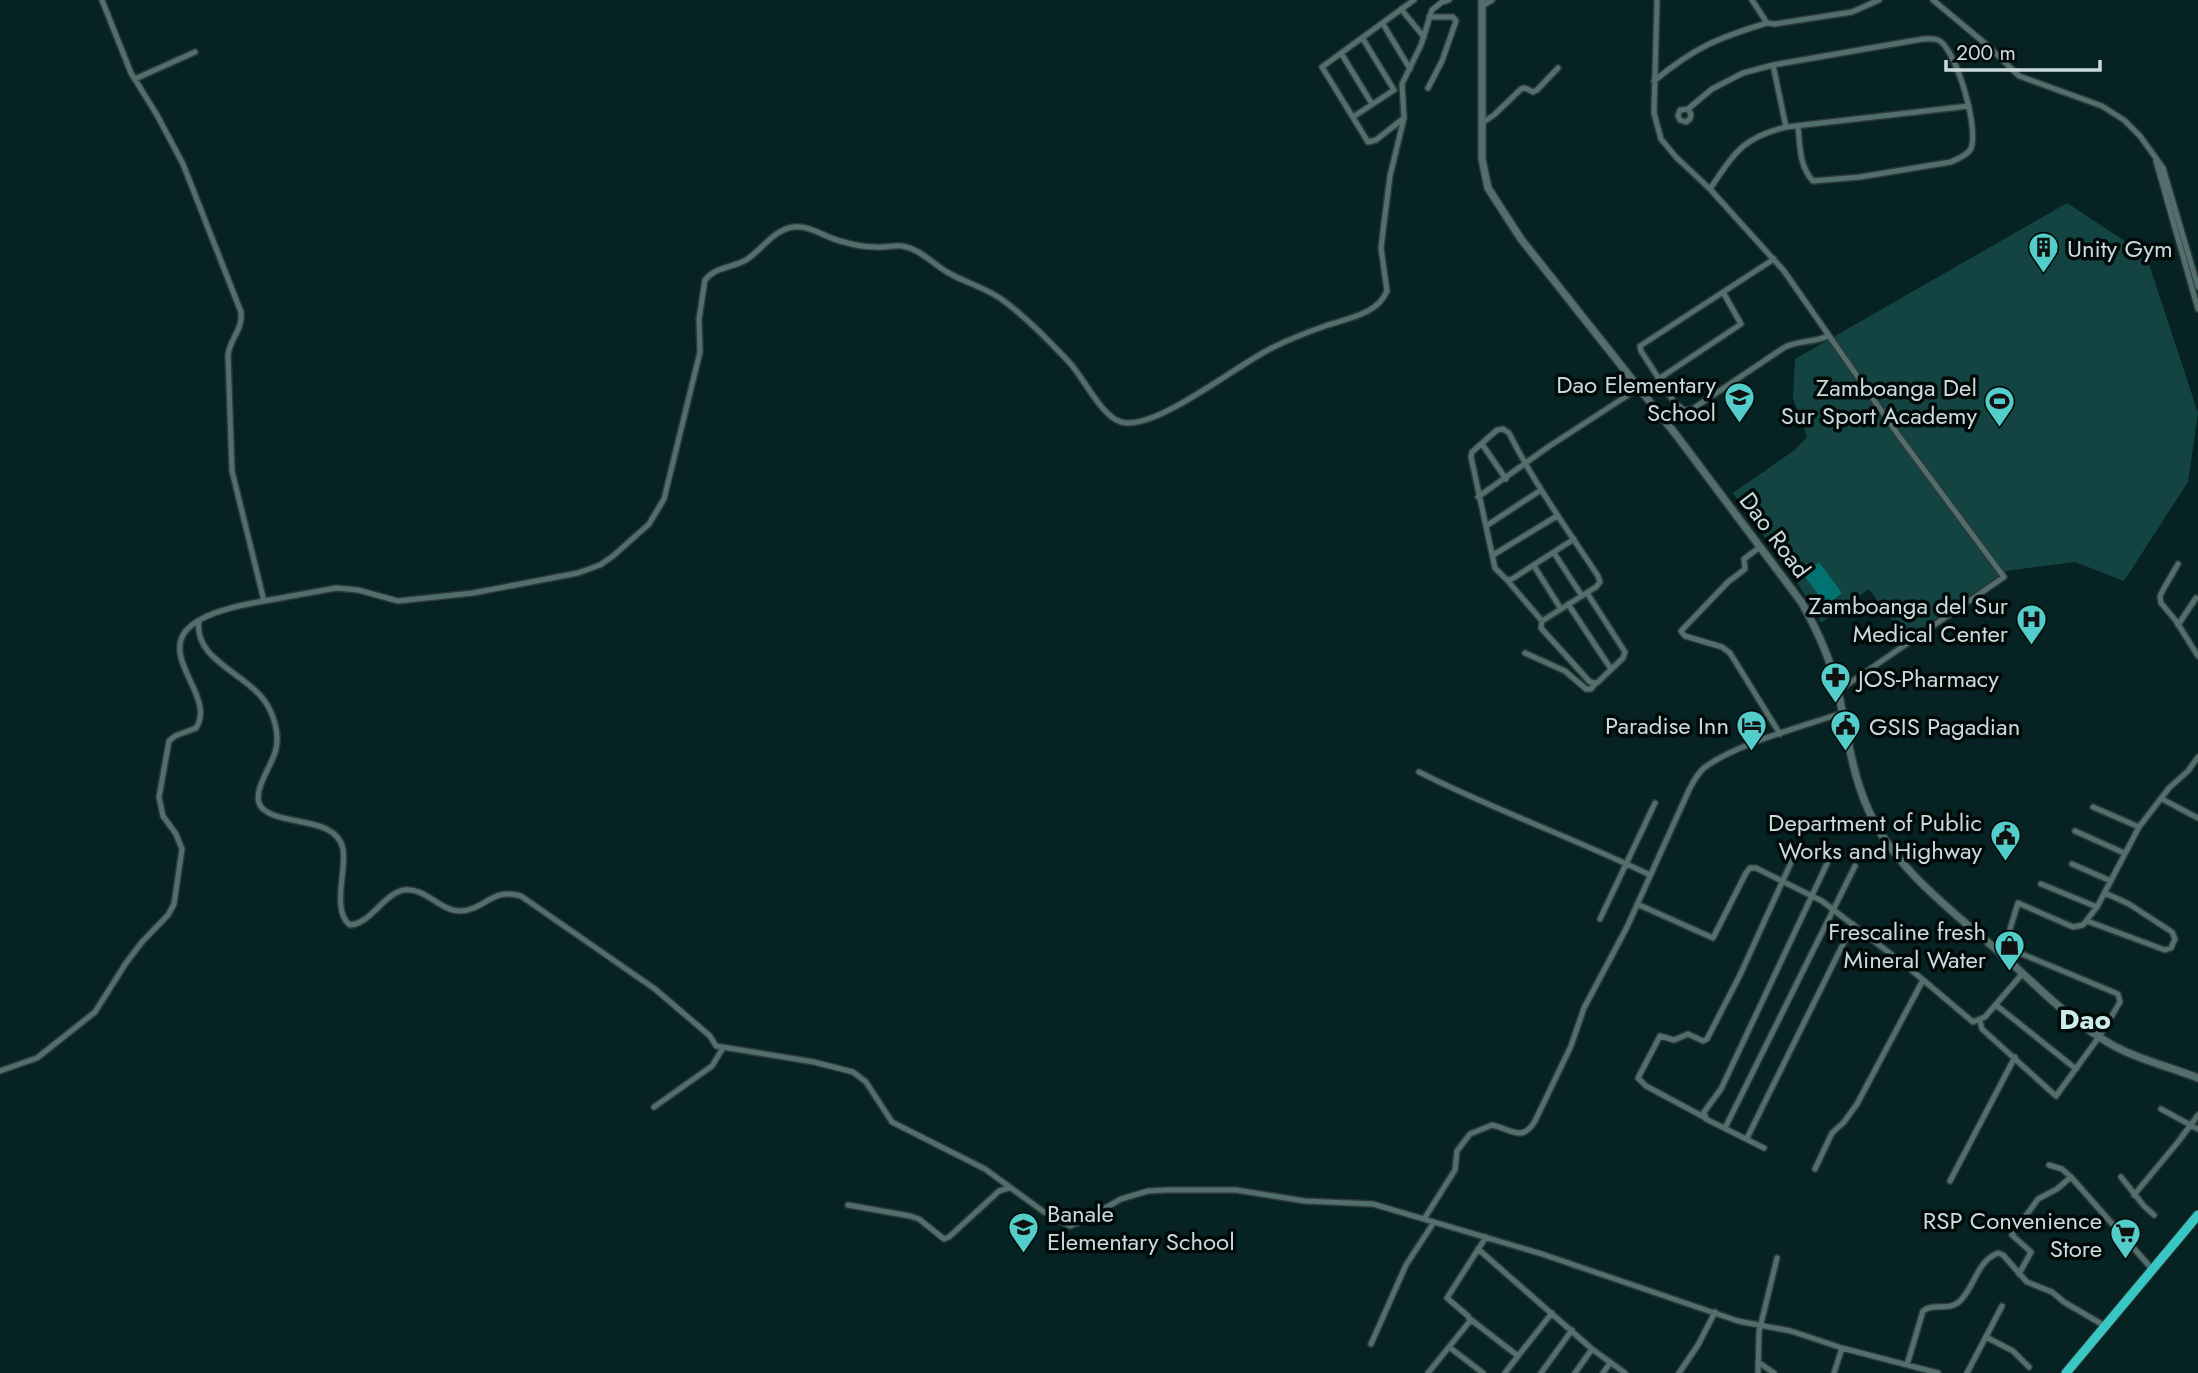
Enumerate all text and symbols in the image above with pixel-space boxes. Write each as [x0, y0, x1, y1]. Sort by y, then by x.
scale bar [1946, 28, 2100, 72]
text: 200 m [1956, 38, 2016, 68]
building icon: Unity Gym [2027, 231, 2061, 275]
place label: Unity Gym [2067, 231, 2173, 266]
place label: Dao Elementary School [1556, 367, 1716, 430]
place label: Zamboanga Del Sur Sport Academy [1781, 370, 1977, 433]
school or university icon: Dao Elementary School [1722, 381, 1756, 425]
sports icon: Zamboanga Del Sur Sport Academy [1983, 384, 2017, 428]
street label: Dao Road [1731, 485, 1819, 585]
place label: Zamboanga del Sur Medical Center [1809, 588, 2009, 651]
hospital icon: Zamboanga del Sur Medical Center [2014, 602, 2048, 646]
pharmacy icon: JOS-Pharmacy [1818, 661, 1852, 705]
place label: JOS-Pharmacy [1855, 661, 1999, 696]
place label: Paradise Inn [1605, 708, 1729, 743]
hotel icon: Paradise Inn [1735, 708, 1769, 752]
public building icon: GSIS Pagadian [1829, 709, 1863, 753]
place label: GSIS Pagadian [1869, 709, 2020, 744]
place label: Department of Public Works and Highway [1768, 805, 1982, 868]
public building icon: Department of Public Works and Highway [1988, 819, 2022, 863]
place label: Frescaline fresh Mineral Water [1828, 914, 1987, 977]
shop icon: Frescaline fresh Mineral Water [1992, 928, 2026, 972]
district label: Dao [2059, 999, 2111, 1040]
place label: Banale Elementary School [1047, 1196, 1235, 1259]
place label: RSP Convenience Store [1923, 1203, 2102, 1266]
school or university icon: Banale Elementary School [1007, 1210, 1041, 1254]
supermarket icon: RSP Convenience Store [2108, 1217, 2142, 1261]

